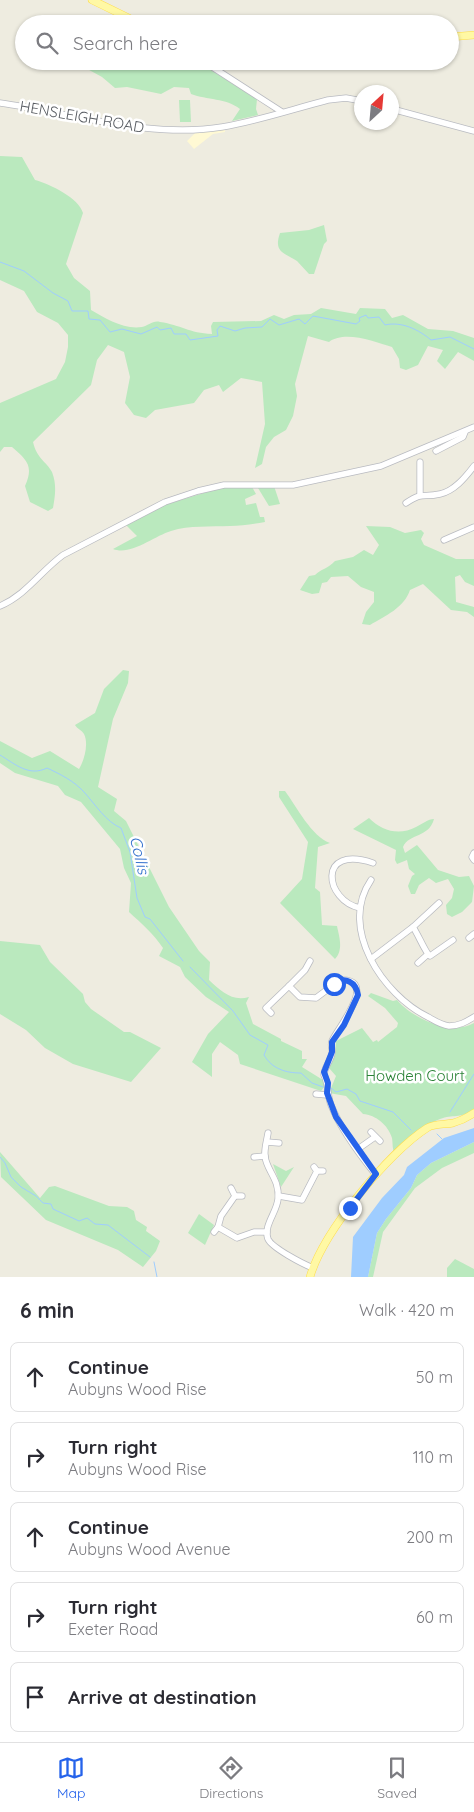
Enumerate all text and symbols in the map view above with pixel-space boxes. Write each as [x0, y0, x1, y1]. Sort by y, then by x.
search box [15, 15, 459, 70]
icon: search [33, 29, 61, 57]
text: Search here [73, 31, 178, 55]
north arrow [354, 85, 399, 130]
street label: HENSLEIGH ROAD [18, 96, 146, 137]
water label: Collis [126, 834, 154, 877]
route start [323, 973, 346, 996]
park label: Howden Court [365, 1066, 465, 1085]
route end [339, 1197, 362, 1220]
text: 6 min [20, 1297, 74, 1323]
text: Walk · 420 m [359, 1300, 454, 1320]
text: Continue [68, 1355, 149, 1379]
icon: ahead [21, 1363, 49, 1391]
text: 50 m [416, 1367, 453, 1387]
text: Aubyns Wood Rise [68, 1379, 207, 1399]
text: Turn right [68, 1435, 157, 1459]
icon: right [21, 1443, 49, 1471]
text: 110 m [413, 1447, 453, 1467]
text: Aubyns Wood Rise [68, 1459, 207, 1479]
text: Continue [68, 1515, 149, 1539]
icon: ahead [21, 1523, 49, 1551]
text: 200 m [406, 1527, 453, 1547]
text: Aubyns Wood Avenue [68, 1539, 231, 1559]
text: Turn right [68, 1595, 157, 1619]
icon: right [21, 1603, 49, 1631]
text: 60 m [416, 1607, 453, 1627]
text: Exeter Road [68, 1619, 158, 1639]
icon: arrive [21, 1683, 49, 1711]
text: Arrive at destination [68, 1685, 257, 1709]
tab: Map [57, 1754, 85, 1802]
tab: Directions [199, 1754, 263, 1802]
tab: Saved [377, 1754, 417, 1802]

